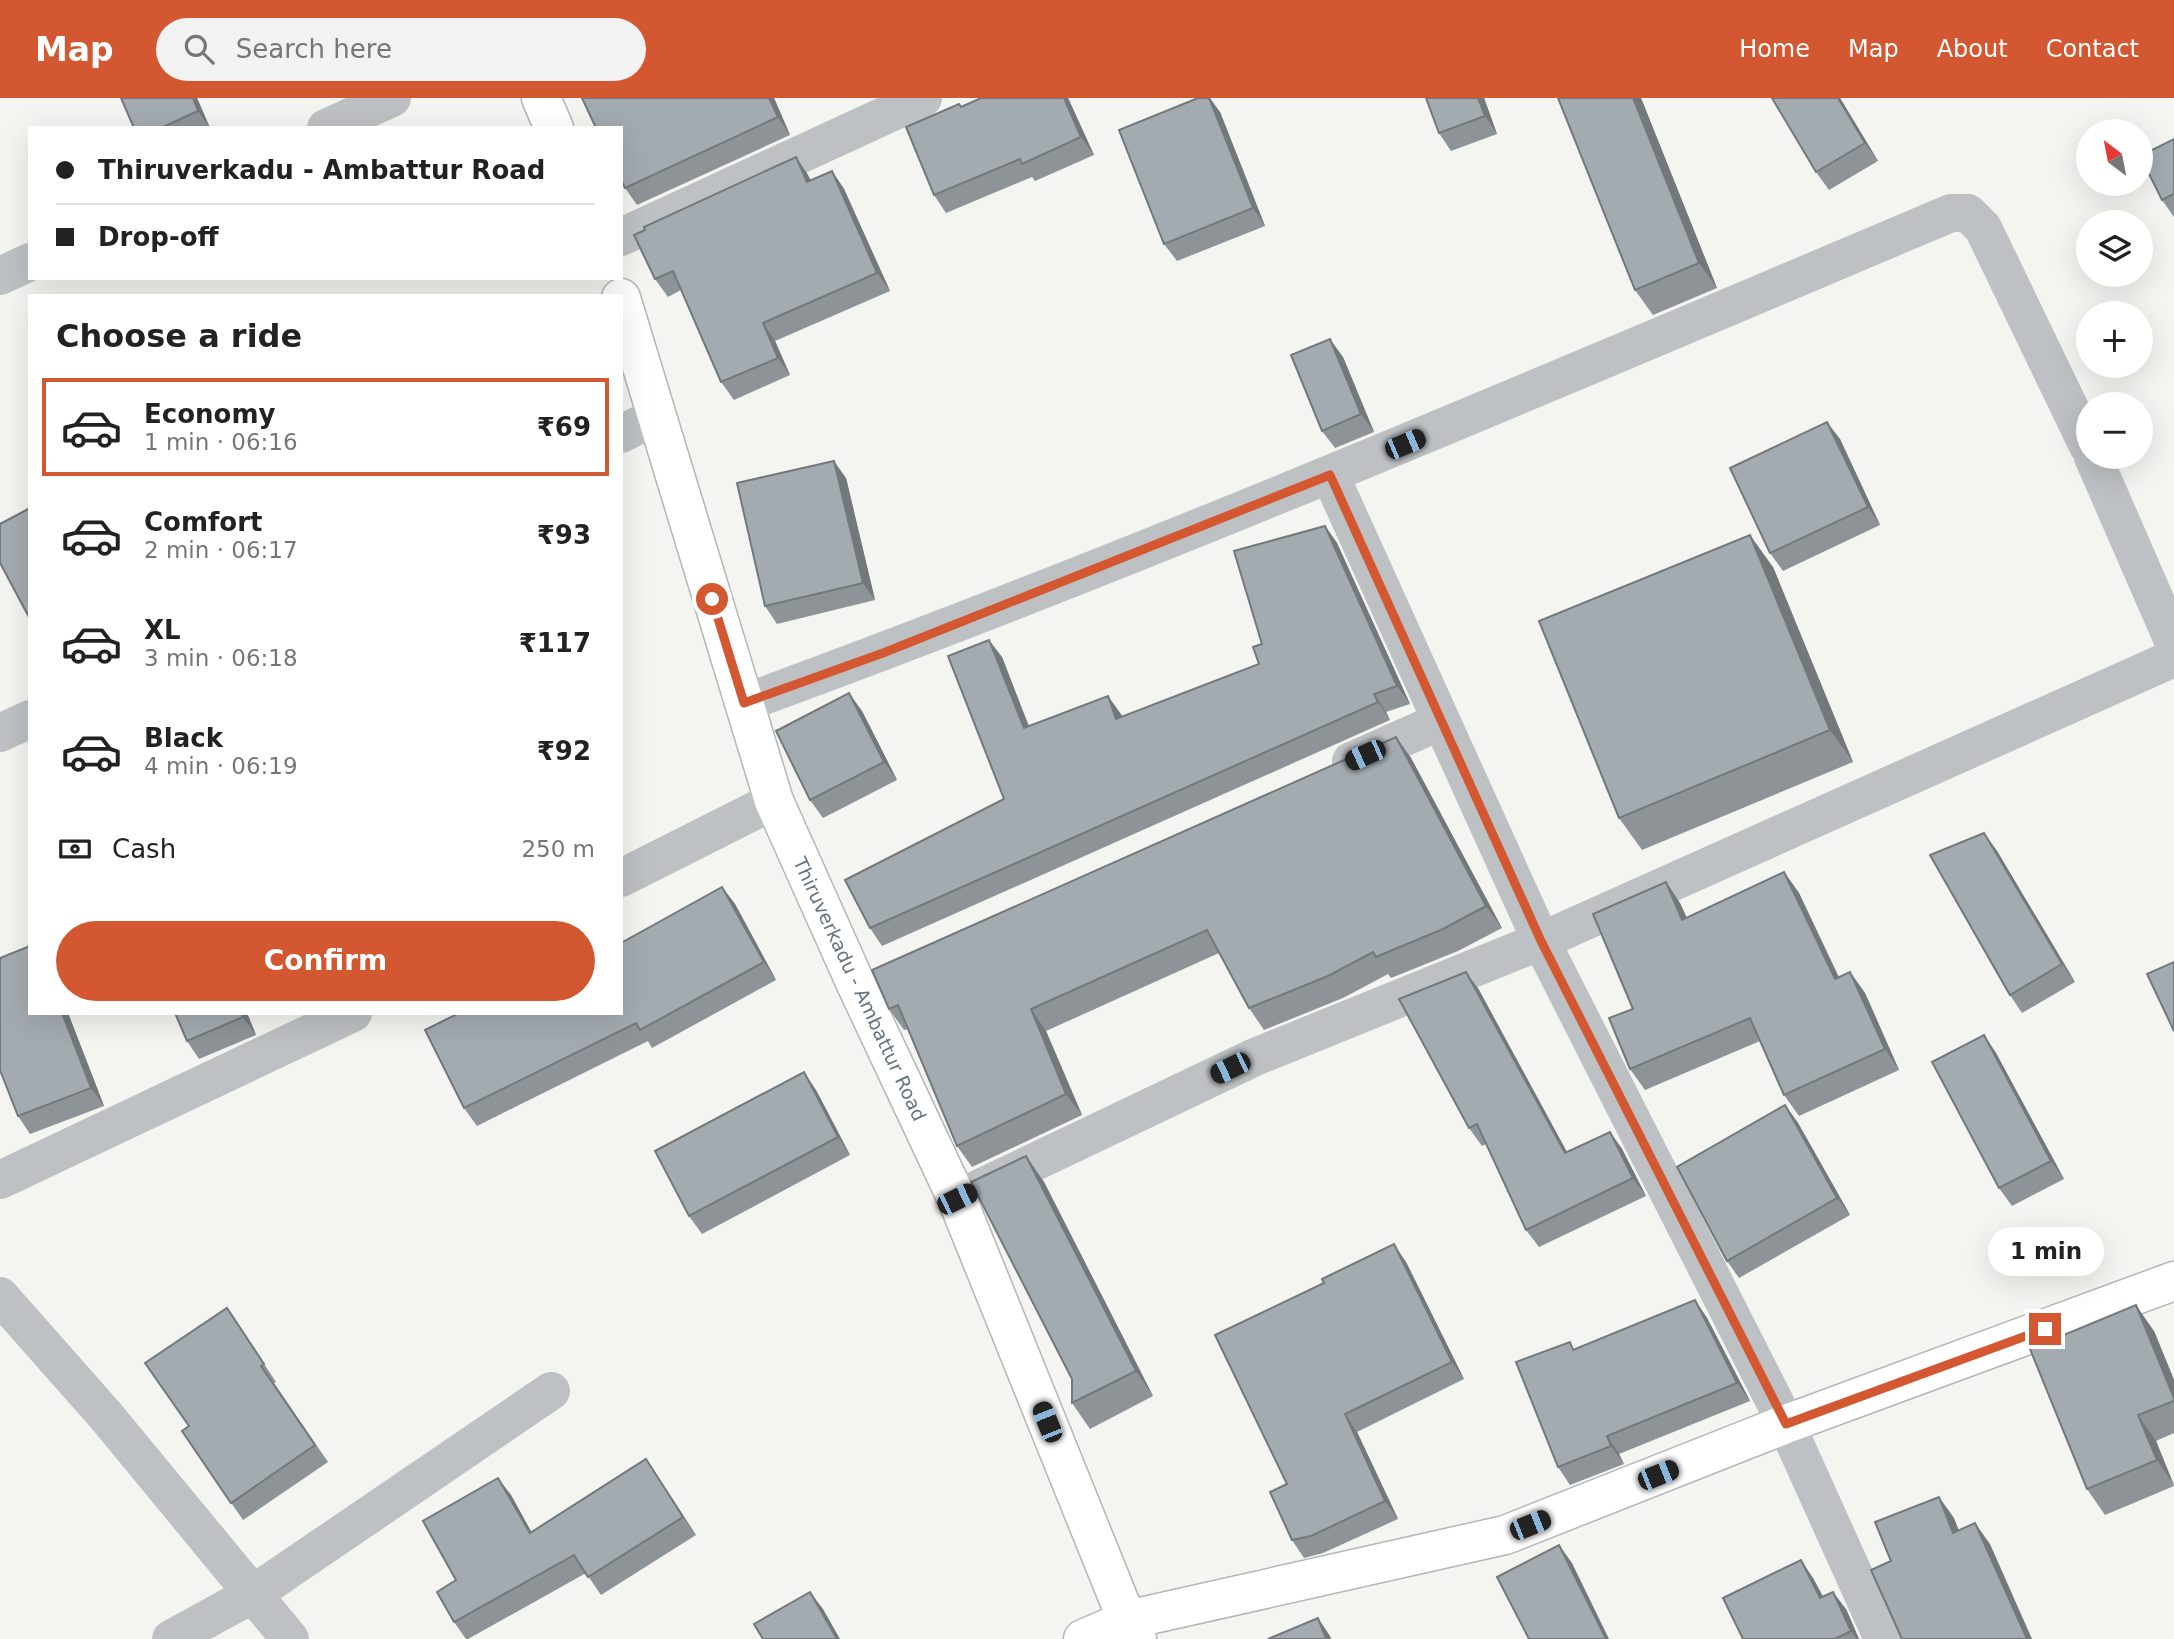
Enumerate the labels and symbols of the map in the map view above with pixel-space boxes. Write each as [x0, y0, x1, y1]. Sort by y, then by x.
north arrow [2076, 119, 2152, 196]
car [1382, 426, 1429, 462]
route start [696, 583, 728, 615]
car [1342, 737, 1389, 773]
street label: Thiruverkadu - Ambattur Road [789, 853, 931, 1124]
car [1207, 1049, 1254, 1087]
car [934, 1180, 981, 1218]
callout: 1 min [1987, 1228, 2103, 1276]
route end [2029, 1313, 2061, 1345]
car [1030, 1399, 1065, 1445]
car [1635, 1457, 1682, 1493]
car [1507, 1507, 1554, 1543]

